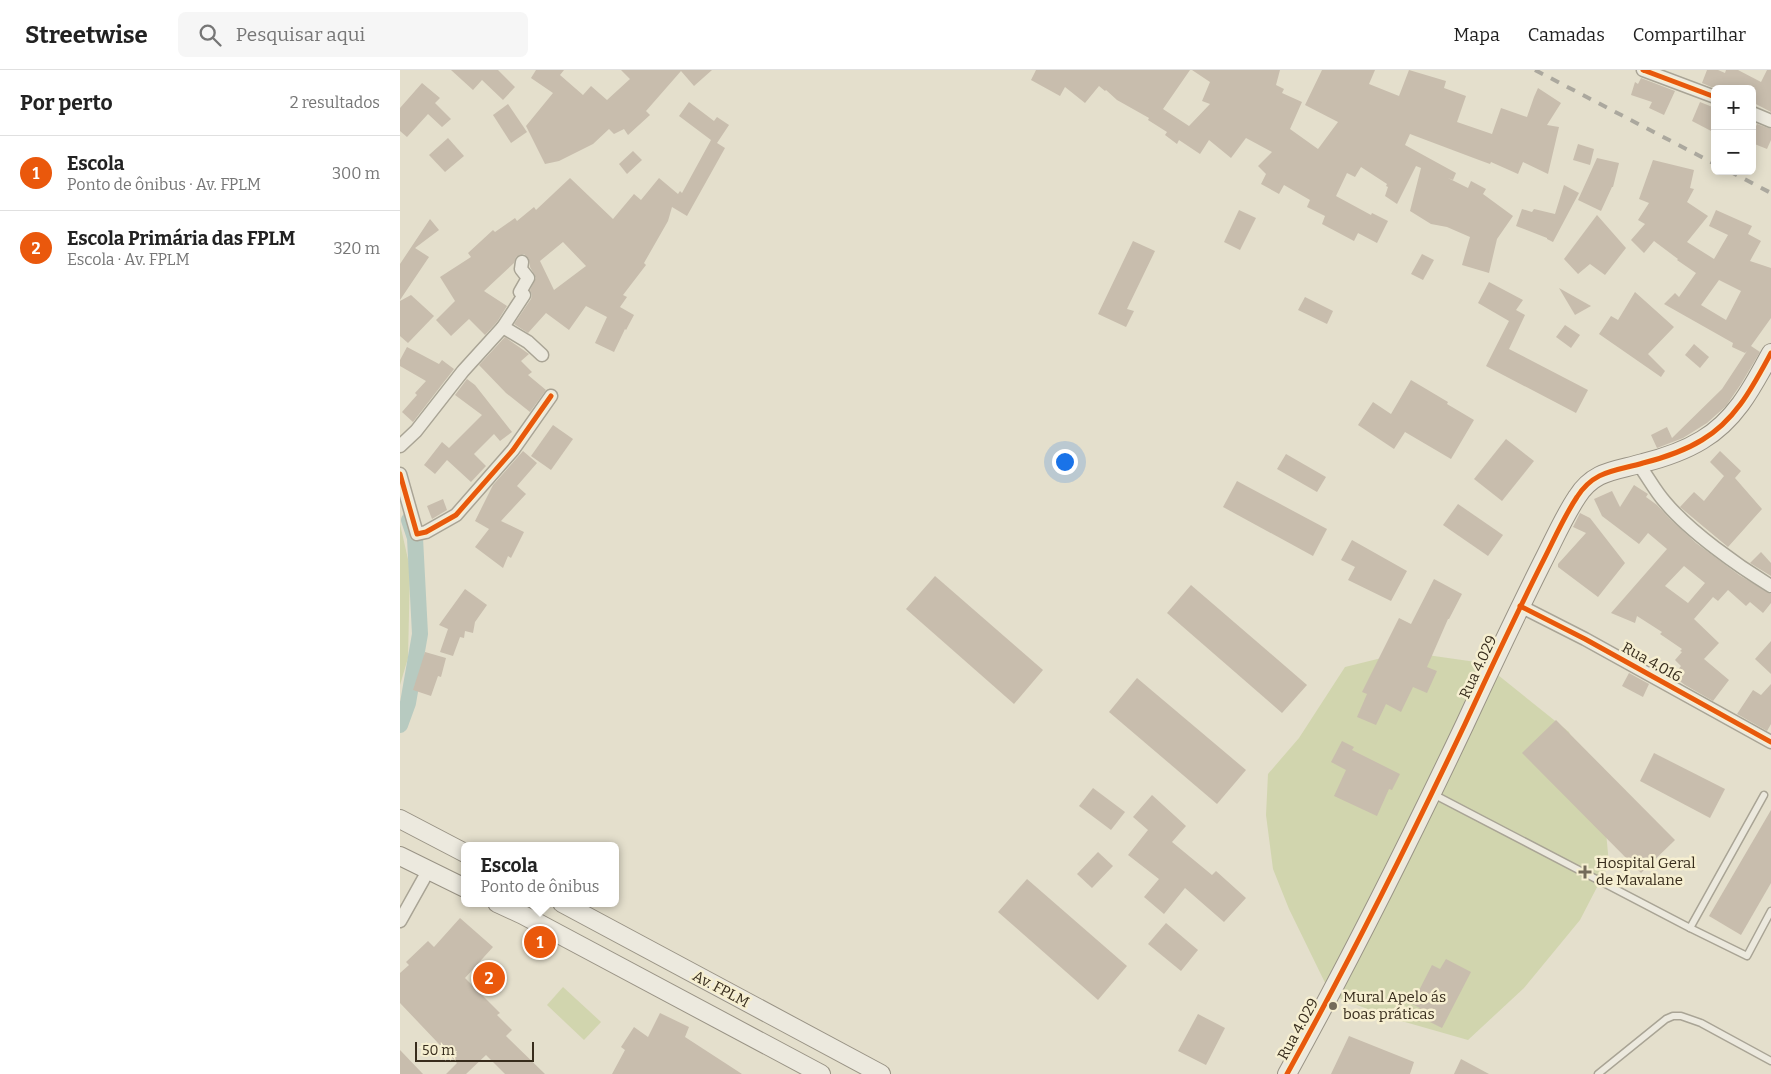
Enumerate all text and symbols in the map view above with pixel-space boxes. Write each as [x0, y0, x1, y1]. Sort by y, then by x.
search box [178, 12, 528, 57]
text: Streetwise [25, 21, 148, 49]
icon: search [196, 21, 224, 49]
text: Pesquisar aqui [236, 23, 365, 46]
text: Mapa [1454, 24, 1500, 46]
text: Camadas [1528, 24, 1605, 46]
text: Compartilhar [1633, 24, 1746, 46]
map controls [1711, 85, 1756, 175]
button: + [1711, 85, 1756, 130]
text: Por perto [20, 90, 113, 116]
text: 2 resultados [290, 93, 380, 112]
button: − [1711, 130, 1756, 175]
text: Escola [67, 152, 125, 175]
text: 1 [33, 164, 39, 183]
text: 300 m [332, 164, 380, 183]
text: Ponto de ônibus · Av. FPLM [67, 175, 261, 194]
text: Escola Primária das FPLM [67, 227, 295, 250]
text: 2 [31, 239, 41, 258]
text: 320 m [333, 239, 380, 258]
text: Escola · Av. FPLM [67, 250, 190, 269]
your location [1052, 449, 1078, 475]
street label: Rua 4.029 [1456, 632, 1500, 702]
street label: Rua 4.016 [1619, 638, 1685, 686]
popup [461, 842, 619, 907]
text: Escola [481, 854, 538, 877]
place label: Hospital Geral de Mavalane [1596, 854, 1696, 889]
marker: Hospital Geral de Mavalane [1578, 865, 1592, 879]
text: Ponto de ônibus [481, 877, 599, 896]
pin: 1 [524, 923, 556, 961]
pin: 2 [473, 959, 505, 997]
street label: Av. FPLM [690, 967, 752, 1011]
place label: Mural Apelo ás boas práticas [1343, 988, 1446, 1023]
street label: Rua 4.029 [1274, 995, 1322, 1063]
marker: Mural Apelo ás boas práticas [1327, 1000, 1339, 1012]
scale bar [415, 1039, 534, 1062]
text: 50 m [422, 1042, 455, 1059]

